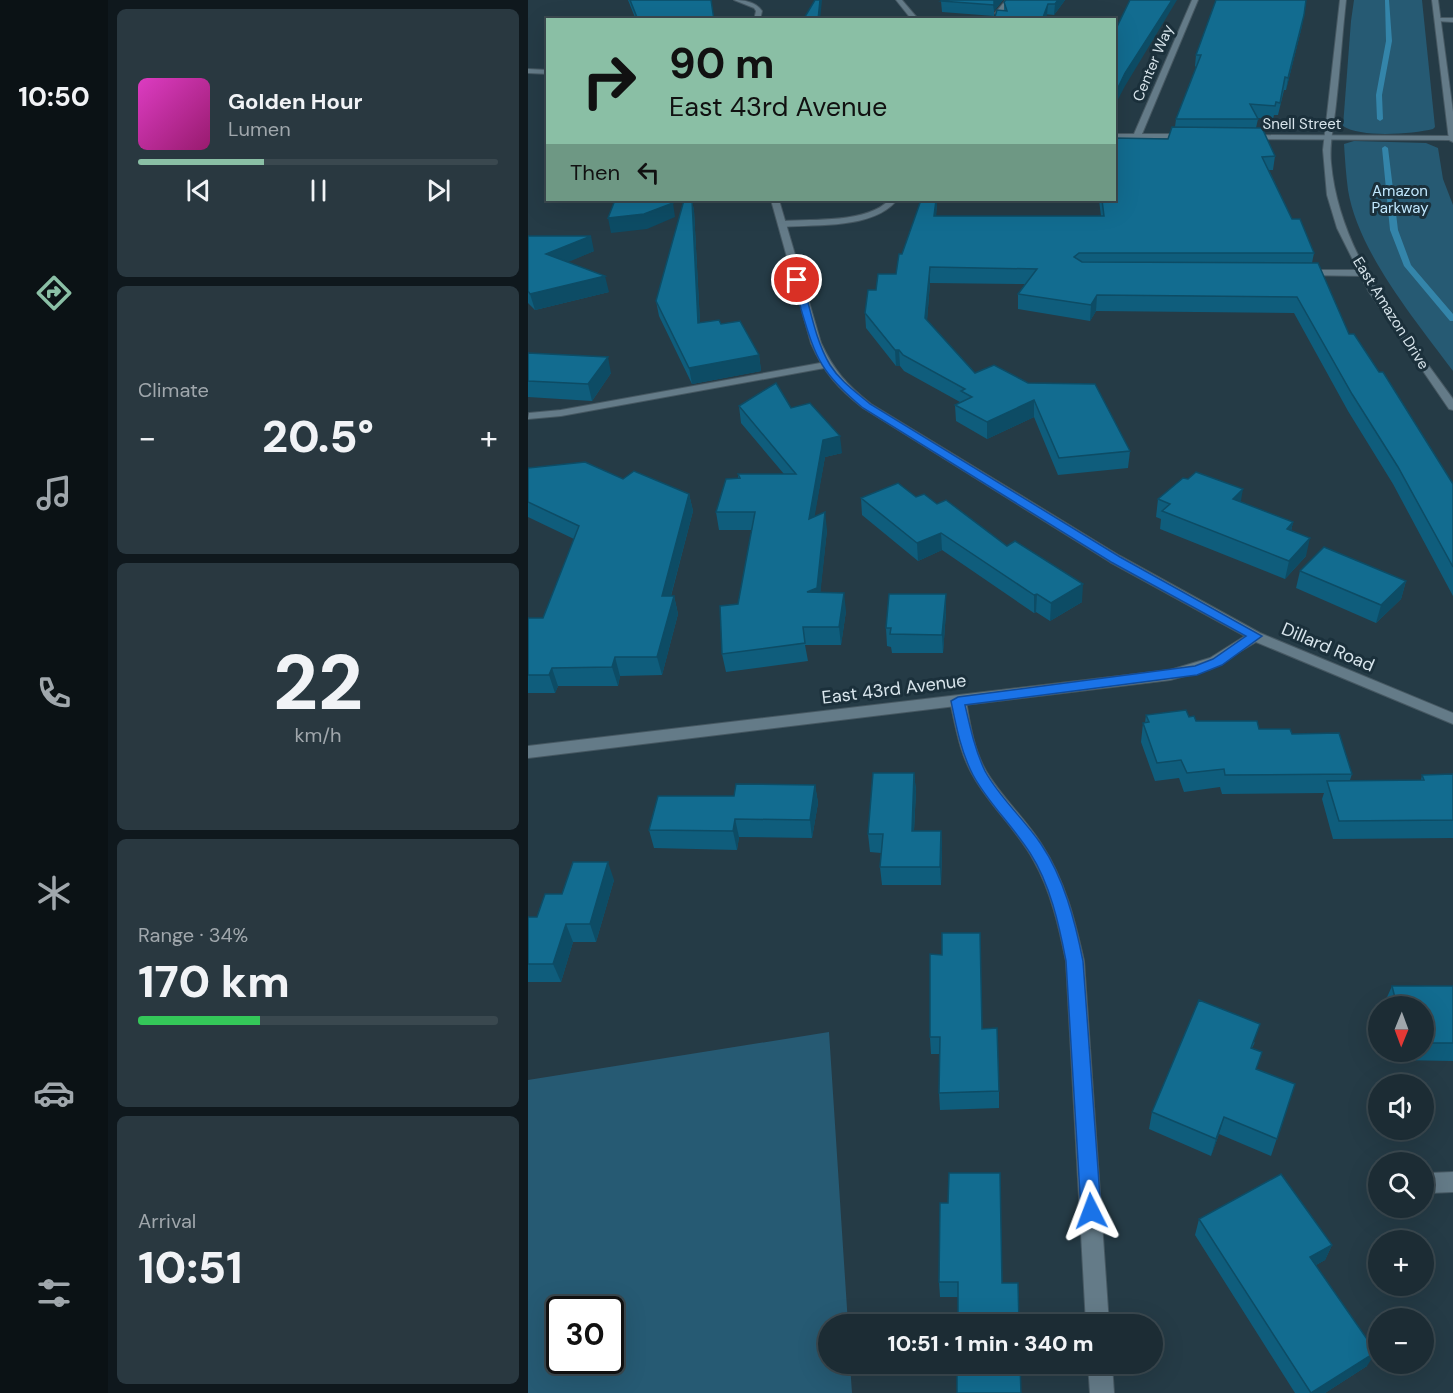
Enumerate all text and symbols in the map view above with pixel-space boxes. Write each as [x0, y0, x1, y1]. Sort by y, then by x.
street label: Center Way [1128, 21, 1178, 105]
text: 90 m [669, 36, 775, 91]
icon: right [570, 42, 648, 120]
text: 10:50 [18, 79, 90, 114]
text: Golden Hour [228, 87, 363, 116]
text: East 43rd Avenue [669, 89, 887, 124]
street label: Snell Street [1262, 114, 1342, 134]
text: Lumen [228, 116, 291, 142]
icon: left [632, 156, 665, 189]
text: Then [570, 158, 620, 187]
icon: previous [182, 174, 215, 207]
icon: pause [302, 174, 335, 207]
icon: next [422, 174, 455, 207]
park label: Amazon Parkway [1371, 181, 1429, 218]
street label: East Amazon Drive [1348, 253, 1434, 373]
pin [771, 254, 822, 305]
icon: arrive [780, 263, 813, 296]
icon: directions [33, 272, 75, 314]
text: Climate [138, 377, 209, 403]
text: 20.5° [262, 407, 374, 466]
text: − [138, 416, 156, 459]
text: + [480, 416, 498, 459]
icon: music [33, 472, 75, 514]
street label: Dillard Road [1278, 617, 1378, 677]
text: 22 [273, 632, 363, 733]
street label: East 43rd Avenue [820, 668, 968, 710]
icon: phone [33, 672, 75, 714]
text: km/h [294, 722, 342, 748]
icon: climate [33, 872, 75, 914]
text: Range · 34% [138, 922, 248, 948]
text: 170 km [138, 952, 290, 1011]
north arrow [1368, 996, 1434, 1062]
map controls [1368, 996, 1434, 1374]
icon: car [33, 1072, 75, 1114]
button: sound [1368, 1074, 1434, 1140]
button: search [1368, 1152, 1434, 1218]
position arrow [1059, 1179, 1123, 1243]
text: Arrival [138, 1208, 196, 1234]
button: + [1368, 1230, 1434, 1296]
text: 10:51 [138, 1238, 243, 1297]
icon: filters [33, 1272, 75, 1314]
speed limit sign: 30 [546, 1296, 624, 1374]
button: − [1368, 1308, 1434, 1374]
text: 10:51 · 1 min · 340 m [888, 1329, 1093, 1358]

